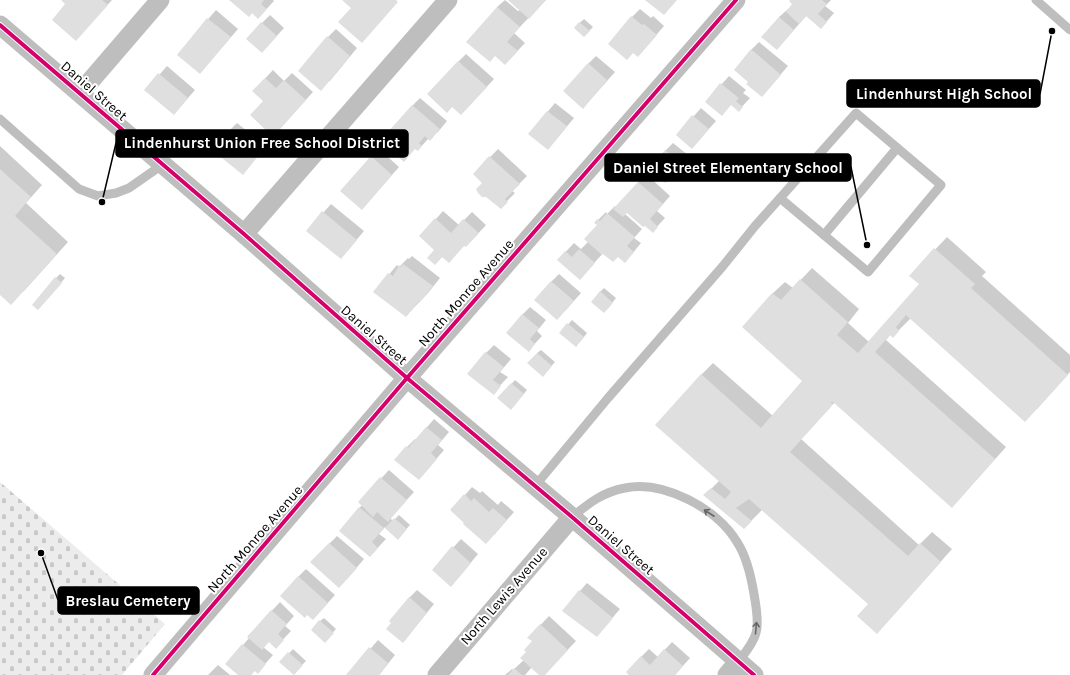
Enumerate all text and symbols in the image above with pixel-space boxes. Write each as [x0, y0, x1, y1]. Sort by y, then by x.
street label: Daniel Street [57, 58, 131, 124]
callout: Lindenhurst High School [847, 80, 1040, 107]
text: Lindenhurst High School [856, 85, 1032, 103]
callout: Lindenhurst Union Free School District [116, 130, 408, 157]
text: Lindenhurst Union Free School District [124, 134, 400, 152]
callout: Daniel Street Elementary School [605, 154, 851, 181]
text: Daniel Street Elementary School [613, 159, 843, 177]
street label: North Monroe Avenue [415, 236, 517, 350]
street label: Daniel Street [337, 302, 411, 368]
street label: North Monroe Avenue [204, 482, 306, 596]
one-way arrow [704, 509, 715, 517]
street label: Daniel Street [584, 512, 658, 578]
street label: North Lewis Avenue [457, 544, 551, 648]
callout: Breslau Cemetery [58, 587, 199, 614]
text: Breslau Cemetery [66, 592, 191, 610]
one-way arrow [752, 622, 760, 635]

